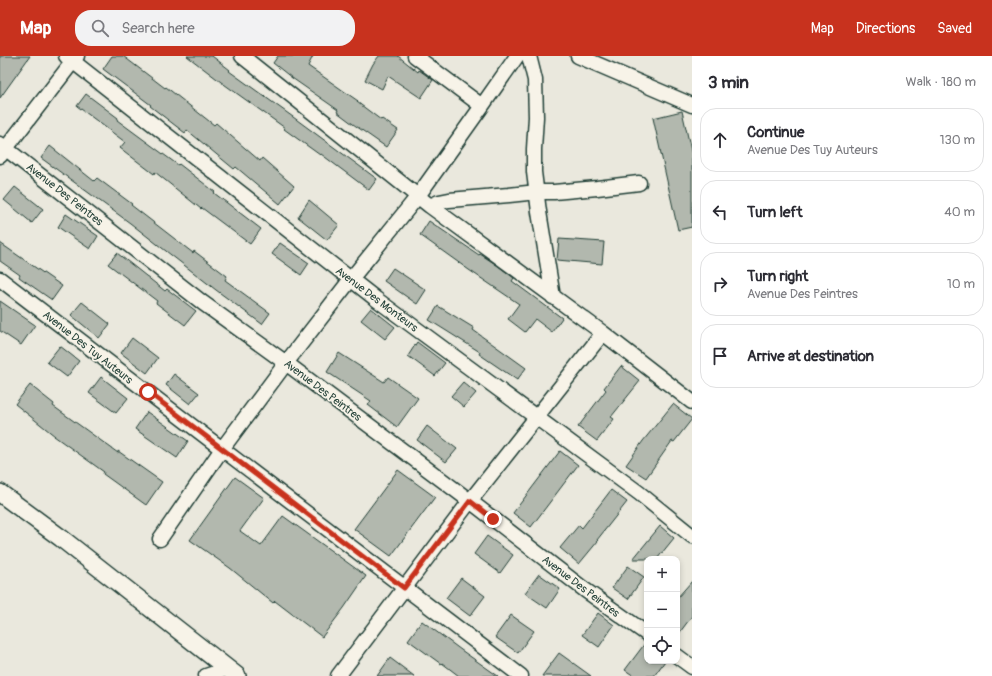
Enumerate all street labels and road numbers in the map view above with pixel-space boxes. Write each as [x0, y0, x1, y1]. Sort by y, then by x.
street label: Avenue Des Peintres [24, 160, 106, 228]
street label: Avenue Des Monteurs [333, 264, 421, 335]
street label: Avenue Des Tuy Auteurs [40, 308, 135, 387]
street label: Avenue Des Peintres [281, 357, 364, 424]
street label: Avenue Des Peintres [539, 553, 622, 620]

